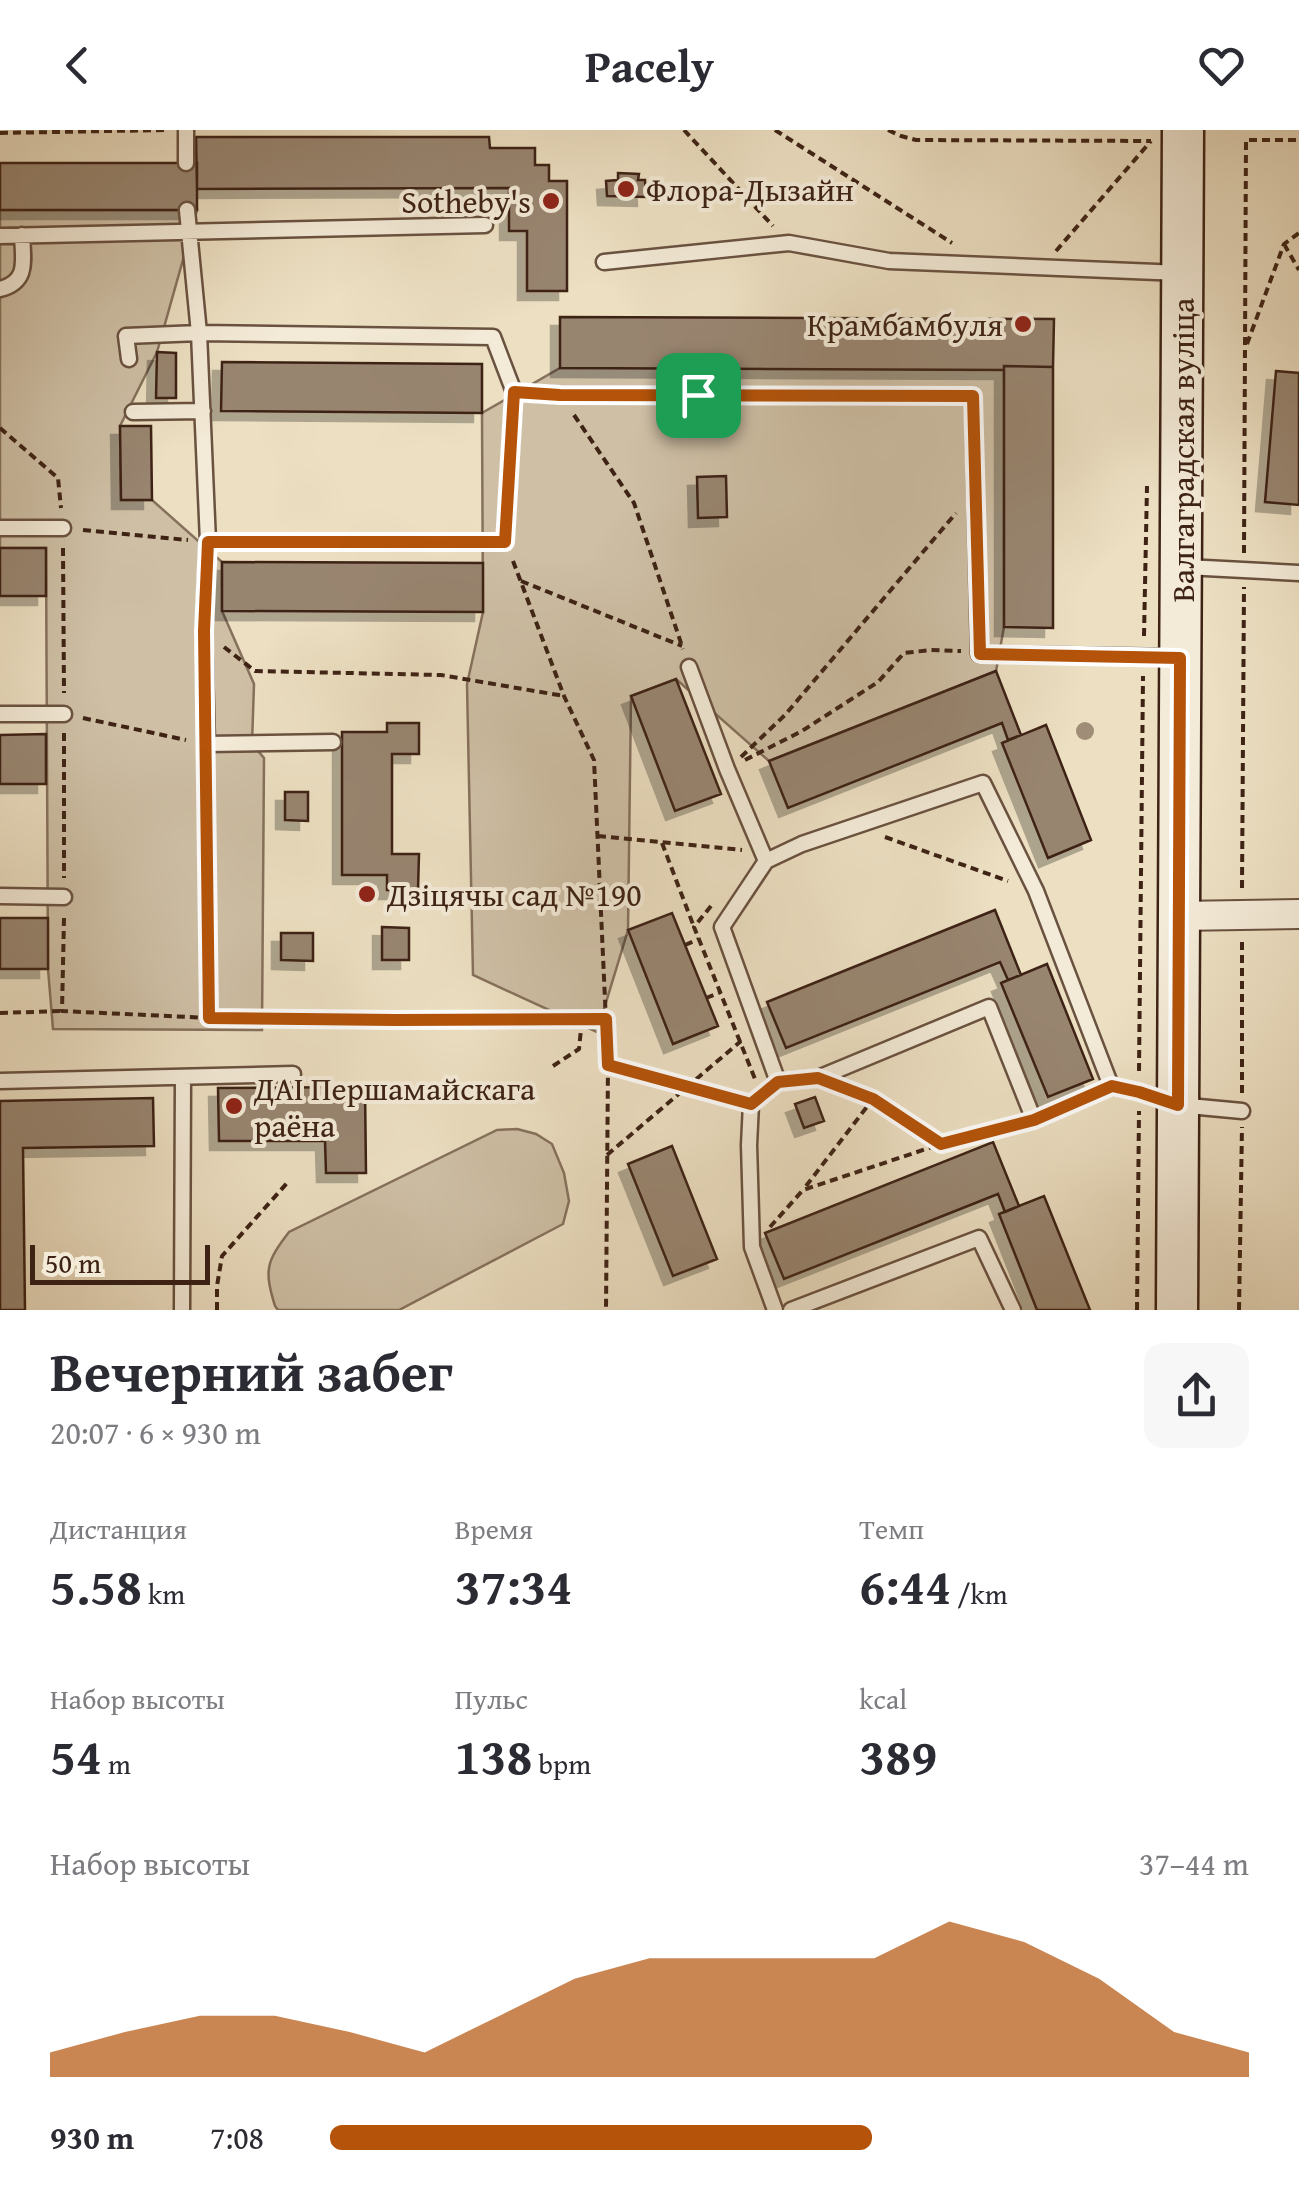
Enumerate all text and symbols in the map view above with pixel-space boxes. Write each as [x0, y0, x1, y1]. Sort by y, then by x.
text: Pacely [585, 33, 714, 98]
icon: back [50, 38, 105, 93]
icon: heart [1194, 38, 1249, 93]
place label: Флора-Дызайн [646, 166, 854, 213]
place label: Sotheby's [401, 178, 531, 225]
marker: Флора-Дызайн [615, 178, 637, 200]
marker: Sotheby's [540, 190, 562, 212]
street label: Валгаградская вуліца [1159, 297, 1206, 602]
place label: Крамбамбуля [807, 301, 1003, 348]
marker: Крамбамбуля [1012, 313, 1034, 335]
pin [656, 353, 741, 438]
icon: arrive [671, 368, 726, 423]
place label: Дзіцячы сад №190 [386, 871, 642, 918]
marker: Дзіцячы сад №190 [356, 883, 378, 905]
place label: ДАІ Першамайскага раёна [253, 1065, 536, 1149]
marker: ДАІ Першамайскага раёна [223, 1095, 245, 1117]
scale bar [30, 1240, 210, 1284]
text: 50 m [45, 1242, 101, 1283]
text: Вечерний забег [50, 1331, 453, 1411]
button: share [1144, 1343, 1249, 1448]
text: 20:07 · 6 × 930 m [50, 1409, 261, 1456]
text: Дистанция [50, 1508, 187, 1549]
text: Время [455, 1508, 533, 1549]
text: Темп [859, 1508, 924, 1549]
text: 5.58 [50, 1549, 142, 1622]
text: 37:34 [455, 1549, 572, 1622]
text: 6:44 [859, 1549, 951, 1622]
text: km [142, 1573, 185, 1614]
text: /km [951, 1573, 1008, 1614]
text: Набор высоты [50, 1678, 225, 1719]
text: Пульс [455, 1678, 528, 1719]
text: kcal [859, 1678, 907, 1719]
text: 54 [50, 1719, 102, 1792]
text: 138 [455, 1719, 532, 1792]
text: 389 [859, 1719, 937, 1792]
text: m [102, 1743, 131, 1784]
text: bpm [532, 1743, 591, 1784]
text: Набор высоты [50, 1840, 250, 1887]
text: 37–44 m [1139, 1840, 1249, 1887]
text: 930 m [50, 2114, 134, 2161]
text: 7:08 [210, 2114, 264, 2161]

